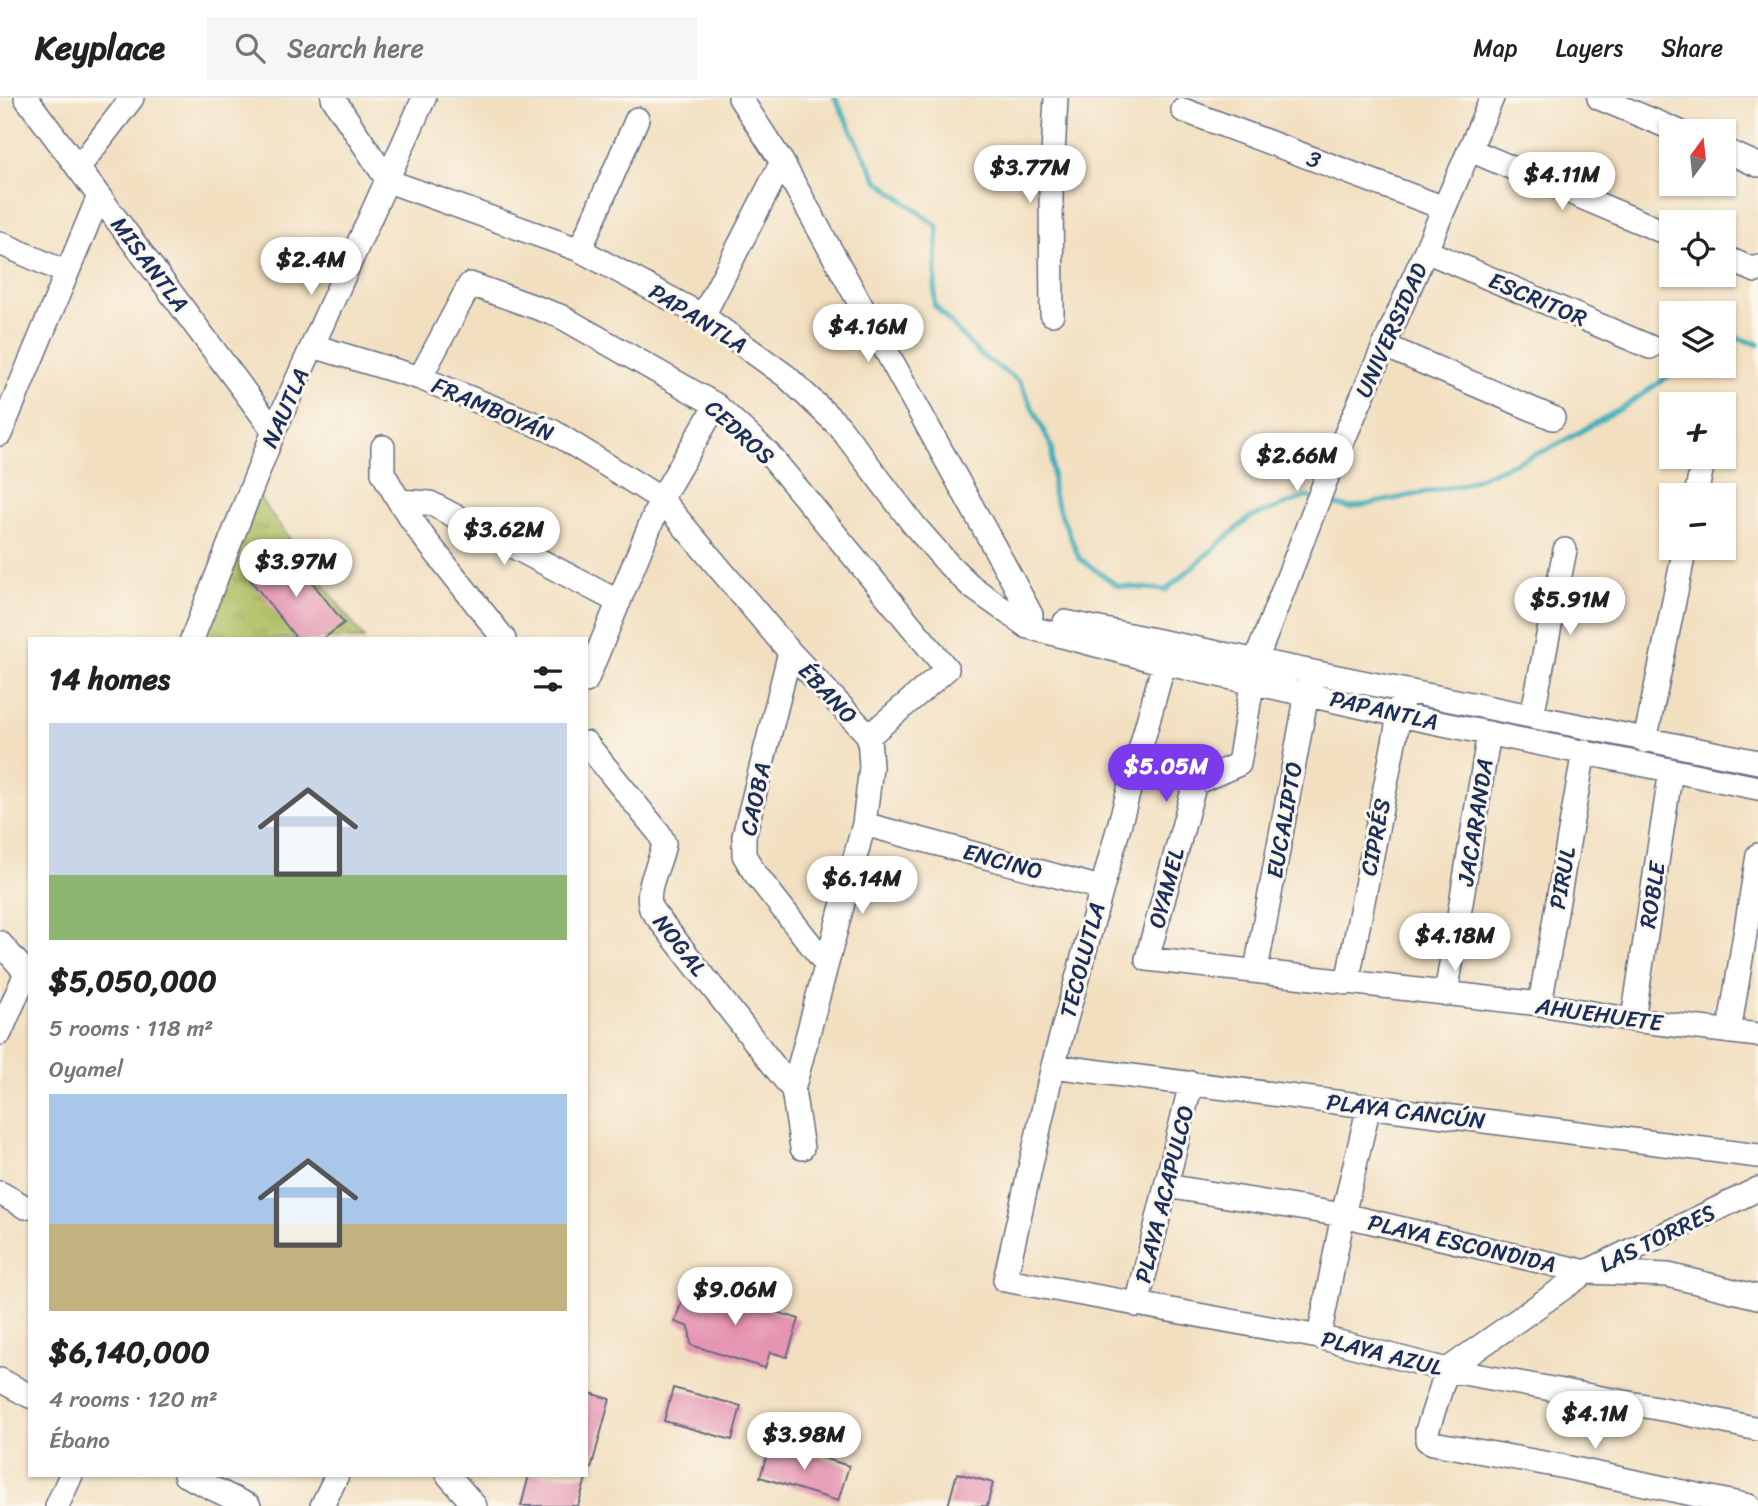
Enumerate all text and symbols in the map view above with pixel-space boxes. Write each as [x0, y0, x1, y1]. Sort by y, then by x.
search box [207, 17, 697, 80]
text: Keyplace [35, 19, 165, 77]
text: Search here [287, 25, 424, 71]
text: Map [1473, 27, 1518, 69]
text: Layers [1556, 27, 1623, 69]
text: Share [1661, 27, 1723, 69]
icon: search [231, 29, 269, 67]
north arrow [1659, 119, 1736, 196]
map controls [1659, 119, 1736, 560]
street label: 3 [1301, 138, 1327, 181]
pin: $3.77M [973, 146, 1087, 205]
text: $3.77M [990, 147, 1070, 188]
pin: $4.11M [1505, 152, 1619, 212]
text: $4.11M [1524, 154, 1600, 195]
street label: MISANTLA [100, 207, 200, 321]
button: locate [1659, 210, 1736, 287]
pin: $2.4M [262, 238, 360, 297]
text: $2.4M [277, 239, 345, 280]
street label: UNIVERSIDAD [1343, 256, 1440, 405]
street label: ESCRITOR [1482, 260, 1594, 339]
street label: PAPANTLA [640, 272, 755, 365]
button: layers [1659, 301, 1736, 378]
pin: $4.16M [811, 304, 925, 364]
text: $4.16M [829, 306, 907, 347]
street label: NAUTLA [250, 362, 321, 455]
street label: FRAMBOYÁN [425, 365, 561, 454]
street label: CEDROS [695, 389, 785, 476]
button: + [1659, 392, 1736, 469]
pin: $2.66M [1240, 434, 1354, 493]
text: $2.66M [1257, 435, 1337, 476]
button: − [1659, 483, 1736, 560]
pin: $3.62M [447, 508, 561, 567]
text: $3.62M [464, 509, 544, 550]
pin: $3.97M [239, 540, 353, 599]
text: $3.97M [255, 541, 337, 582]
pin: $5.91M [1513, 578, 1627, 637]
text: $5.91M [1530, 579, 1610, 620]
text: 14 homes [49, 652, 170, 706]
street label: ÉBANO [788, 652, 868, 734]
icon: filters [529, 660, 567, 698]
street label: PAPANTLA [1326, 678, 1442, 743]
pin: $5.05M [1109, 744, 1223, 804]
text: $5.05M [1124, 746, 1208, 787]
street label: JACARANDA [1445, 755, 1506, 890]
street label: CAOBA [728, 759, 783, 840]
street label: EUCALIPTO [1254, 759, 1315, 882]
icon: home [245, 769, 371, 895]
street label: CIPRÉS [1348, 795, 1403, 879]
street label: ENCINO [958, 831, 1047, 892]
street label: OYAMEL [1136, 843, 1197, 933]
street label: PIRUL [1537, 843, 1588, 913]
pin: $6.14M [805, 856, 919, 916]
text: $6.14M [823, 858, 901, 899]
street label: ROBLE [1627, 858, 1678, 931]
street label: TECOLUTLA [1047, 898, 1118, 1023]
street label: NOGAL [642, 905, 718, 986]
pin: $4.18M [1398, 914, 1512, 973]
text: $4.18M [1415, 915, 1495, 956]
text: $5,050,000 [49, 954, 217, 1008]
street label: AHUEHUETE [1532, 985, 1666, 1044]
text: 5 rooms · 118 m² [49, 1008, 213, 1049]
text: Oyamel [49, 1049, 123, 1090]
street label: PLAYA CANCÚN [1324, 1081, 1488, 1142]
street label: PLAYA ACAPULCO [1123, 1101, 1206, 1288]
icon: home [245, 1140, 371, 1266]
street label: LAS TORRES [1592, 1193, 1723, 1284]
street label: PLAYA ESCONDIDA [1364, 1202, 1560, 1285]
pin: $9.06M [678, 1268, 792, 1327]
text: $9.06M [694, 1269, 776, 1310]
street label: PLAYA AZUL [1317, 1319, 1447, 1388]
text: $6,140,000 [49, 1325, 210, 1379]
text: 4 rooms · 120 m² [49, 1379, 218, 1420]
pin: $4.1M [1546, 1392, 1644, 1451]
text: $4.1M [1562, 1393, 1628, 1434]
pin: $3.98M [747, 1412, 861, 1472]
text: $3.98M [763, 1414, 845, 1455]
text: Ébano [49, 1420, 110, 1461]

